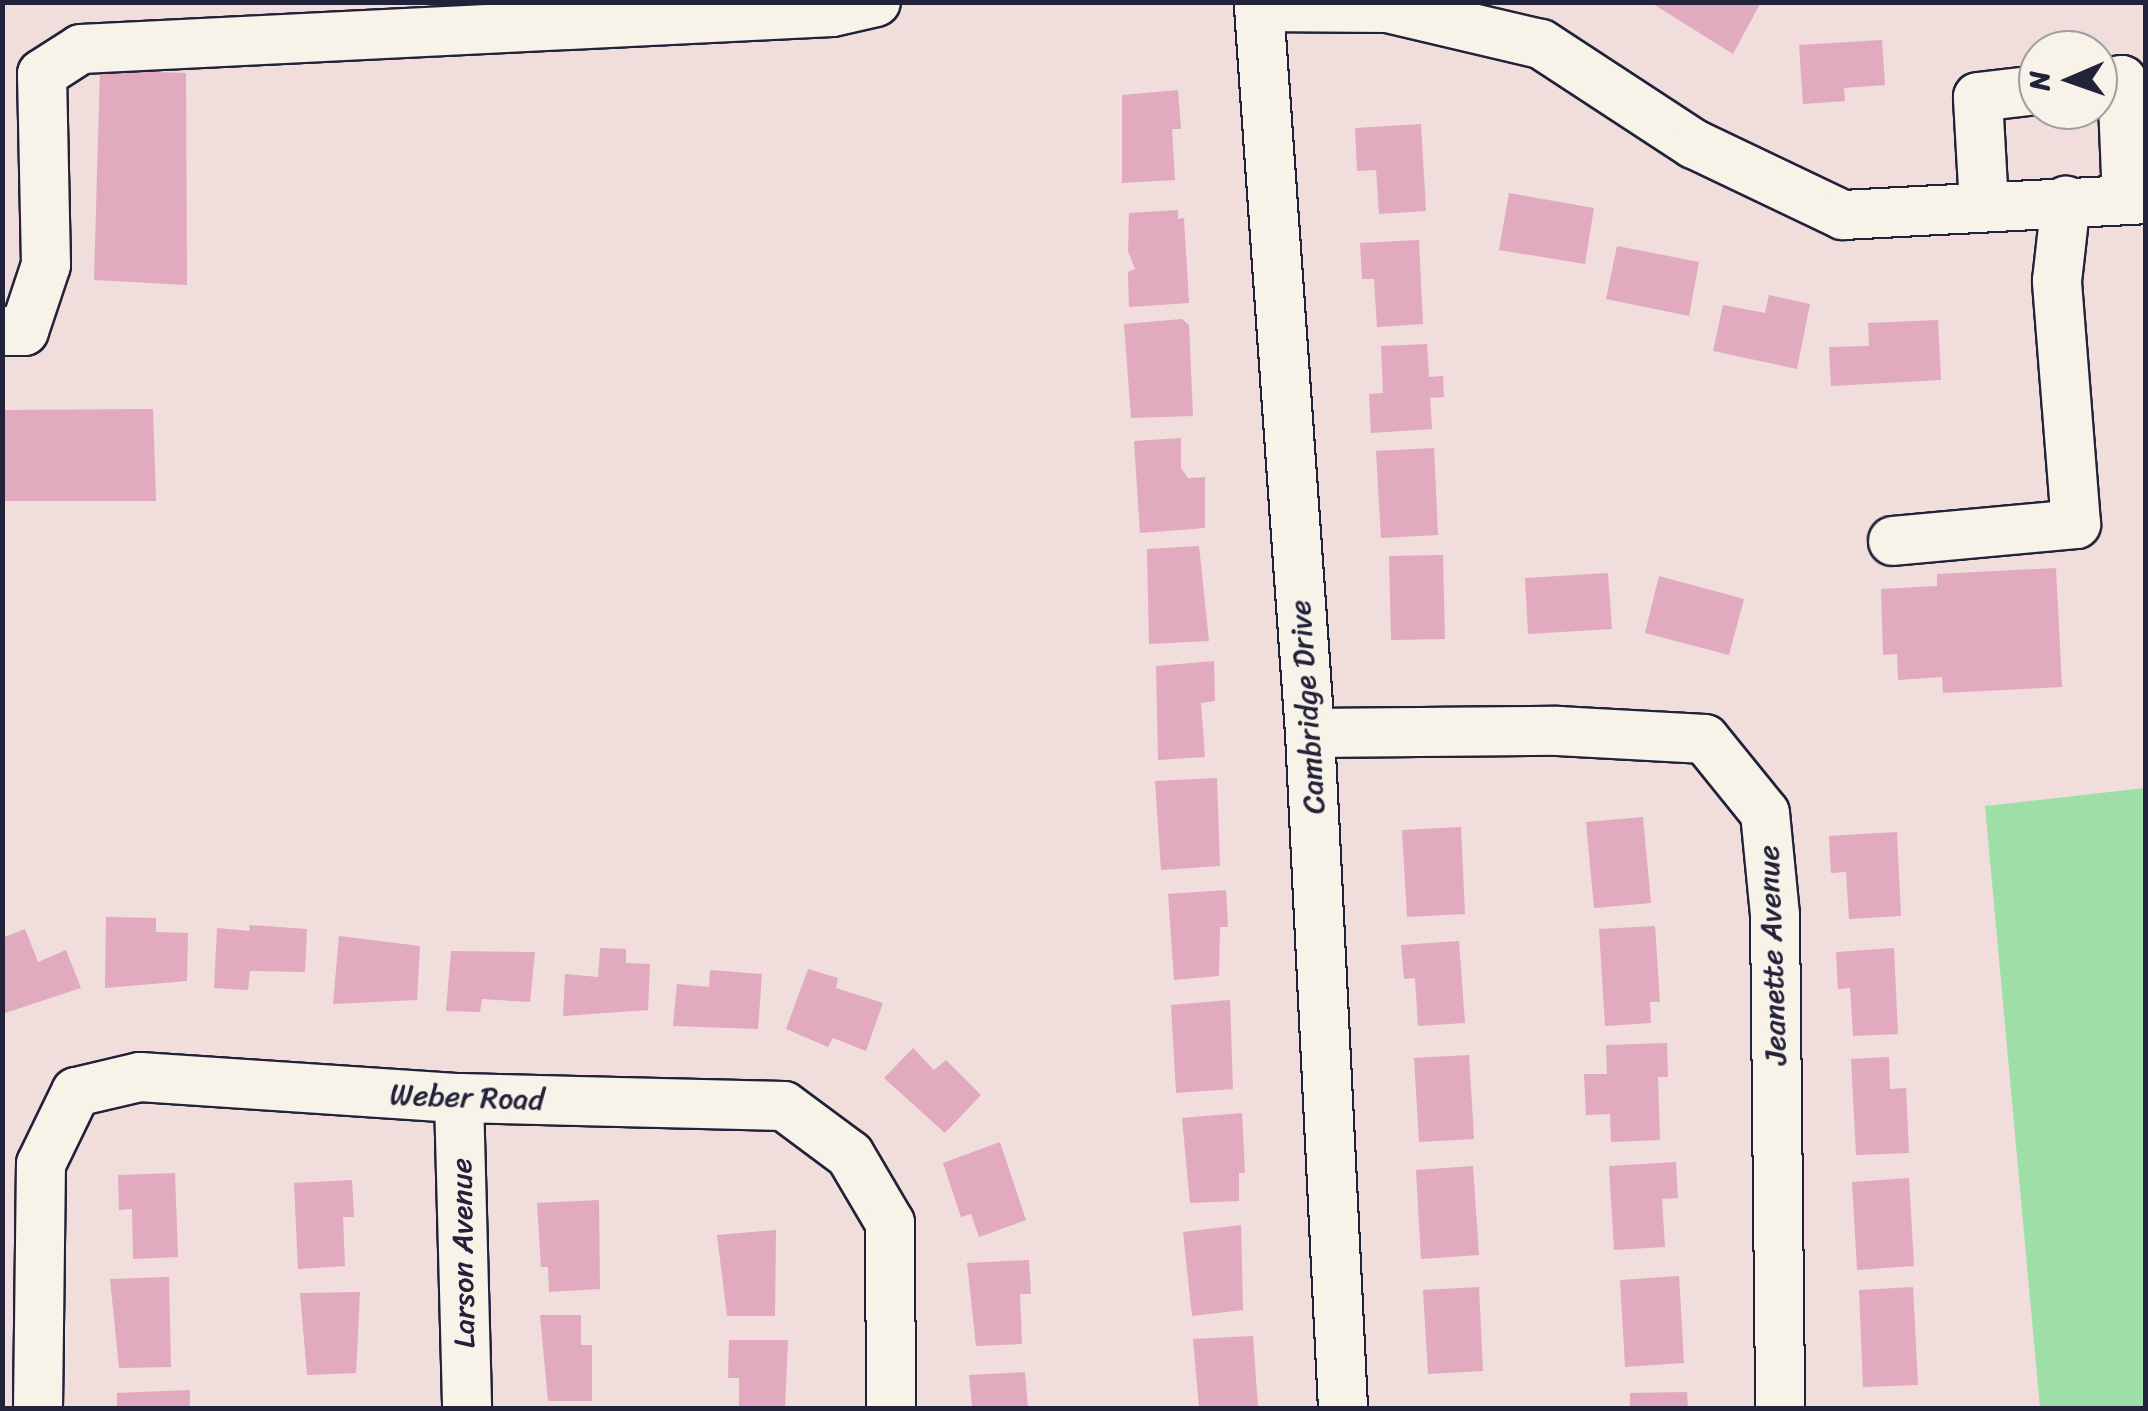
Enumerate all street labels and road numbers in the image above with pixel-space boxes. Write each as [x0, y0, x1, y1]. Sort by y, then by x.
street label: Cambridge Drive [1282, 599, 1332, 815]
street label: Jeanette Avenue [1750, 845, 1794, 1065]
street label: Weber Road [389, 1076, 545, 1118]
street label: Larson Avenue [443, 1158, 483, 1348]

